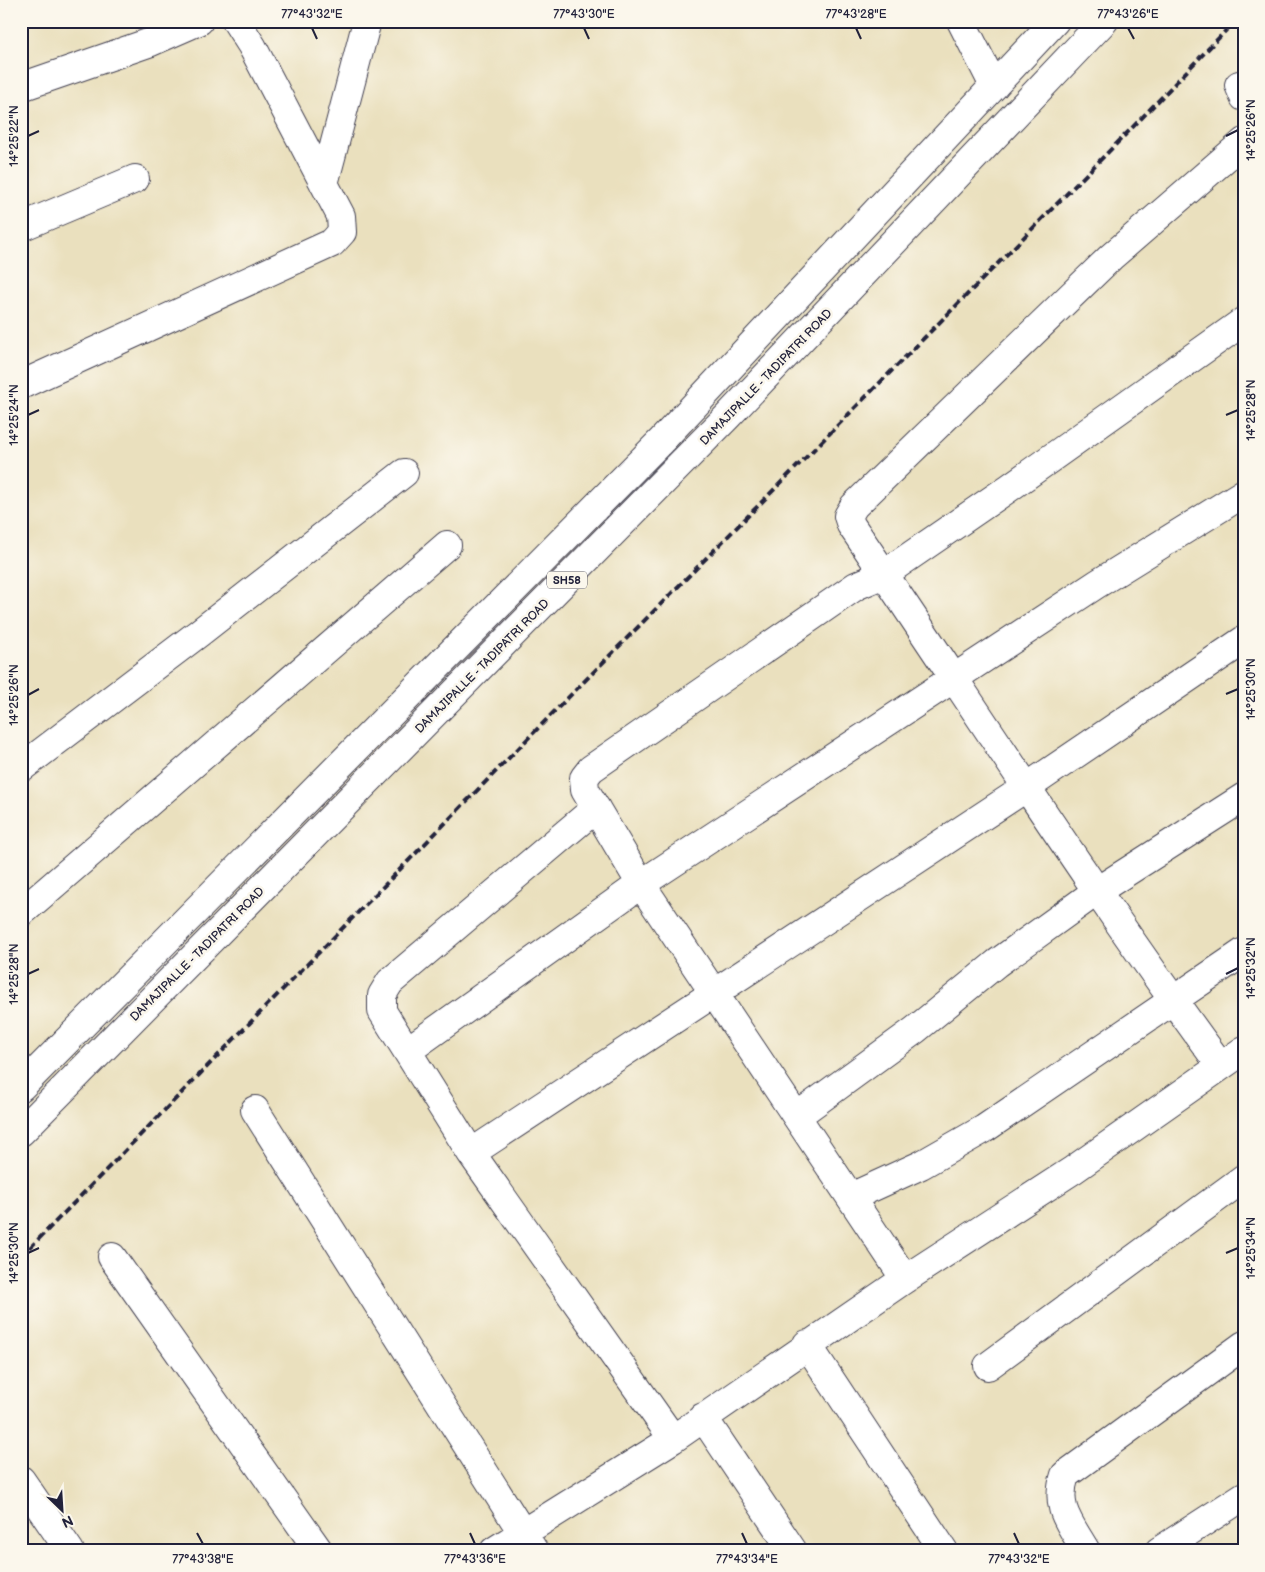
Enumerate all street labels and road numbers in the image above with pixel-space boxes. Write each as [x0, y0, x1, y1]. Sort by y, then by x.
street label: DAMAJIPALLE - TADIPATRI ROAD [697, 306, 836, 449]
road number: SH58 [547, 572, 587, 588]
street label: DAMAJIPALLE - TADIPATRI ROAD [412, 596, 553, 737]
street label: DAMAJIPALLE - TADIPATRI ROAD [127, 884, 268, 1025]

